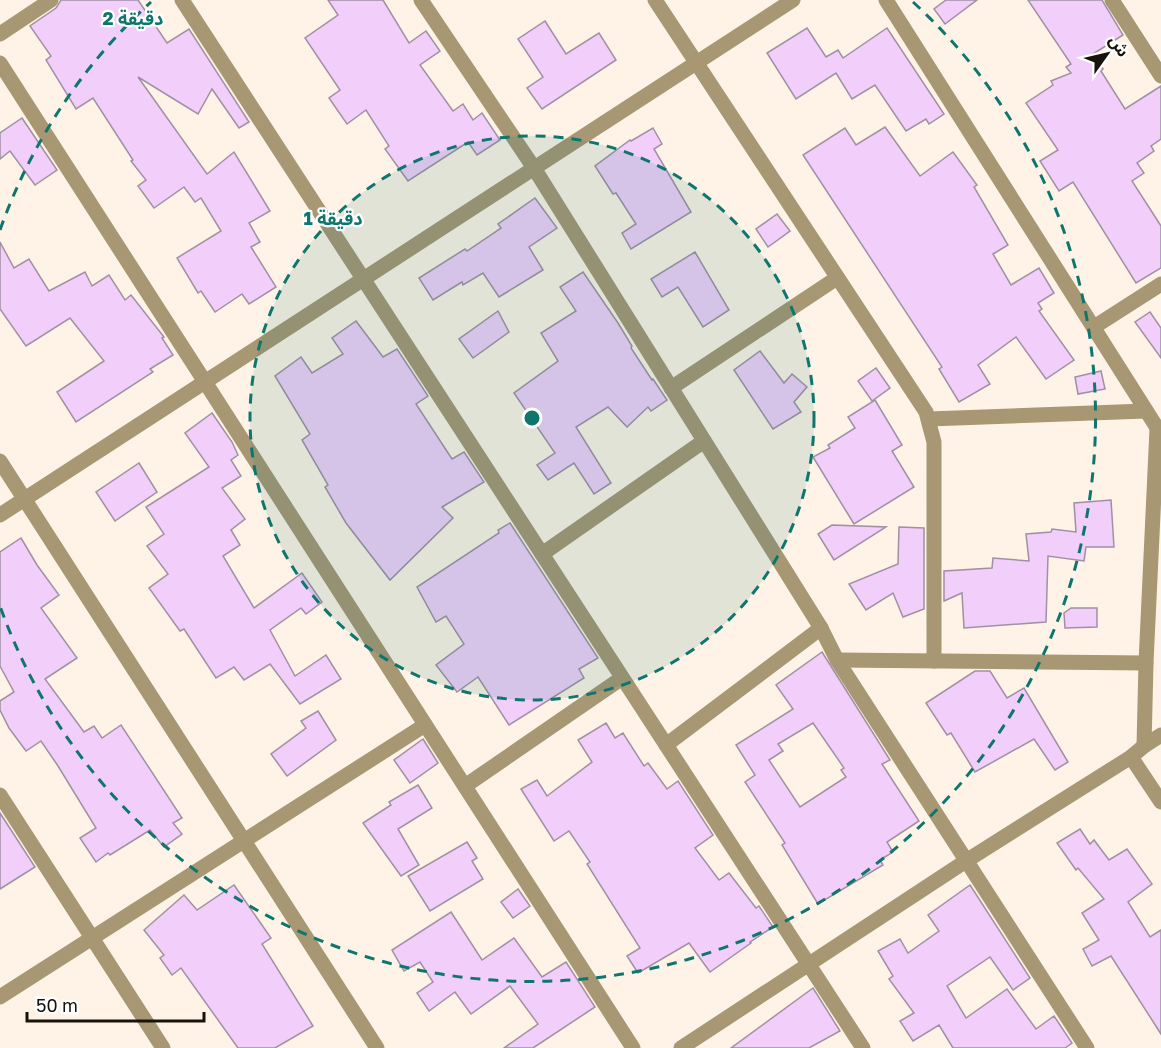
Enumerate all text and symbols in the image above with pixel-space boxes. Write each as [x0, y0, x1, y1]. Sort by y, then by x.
text: 2 دقيقة [103, 7, 163, 29]
north arrow [1077, 24, 1137, 84]
text: ش [1105, 31, 1134, 60]
text: 1 دقيقة [303, 207, 363, 229]
centre of rings [522, 408, 542, 428]
scale bar [27, 985, 204, 1023]
text: 50 m [36, 994, 78, 1016]

